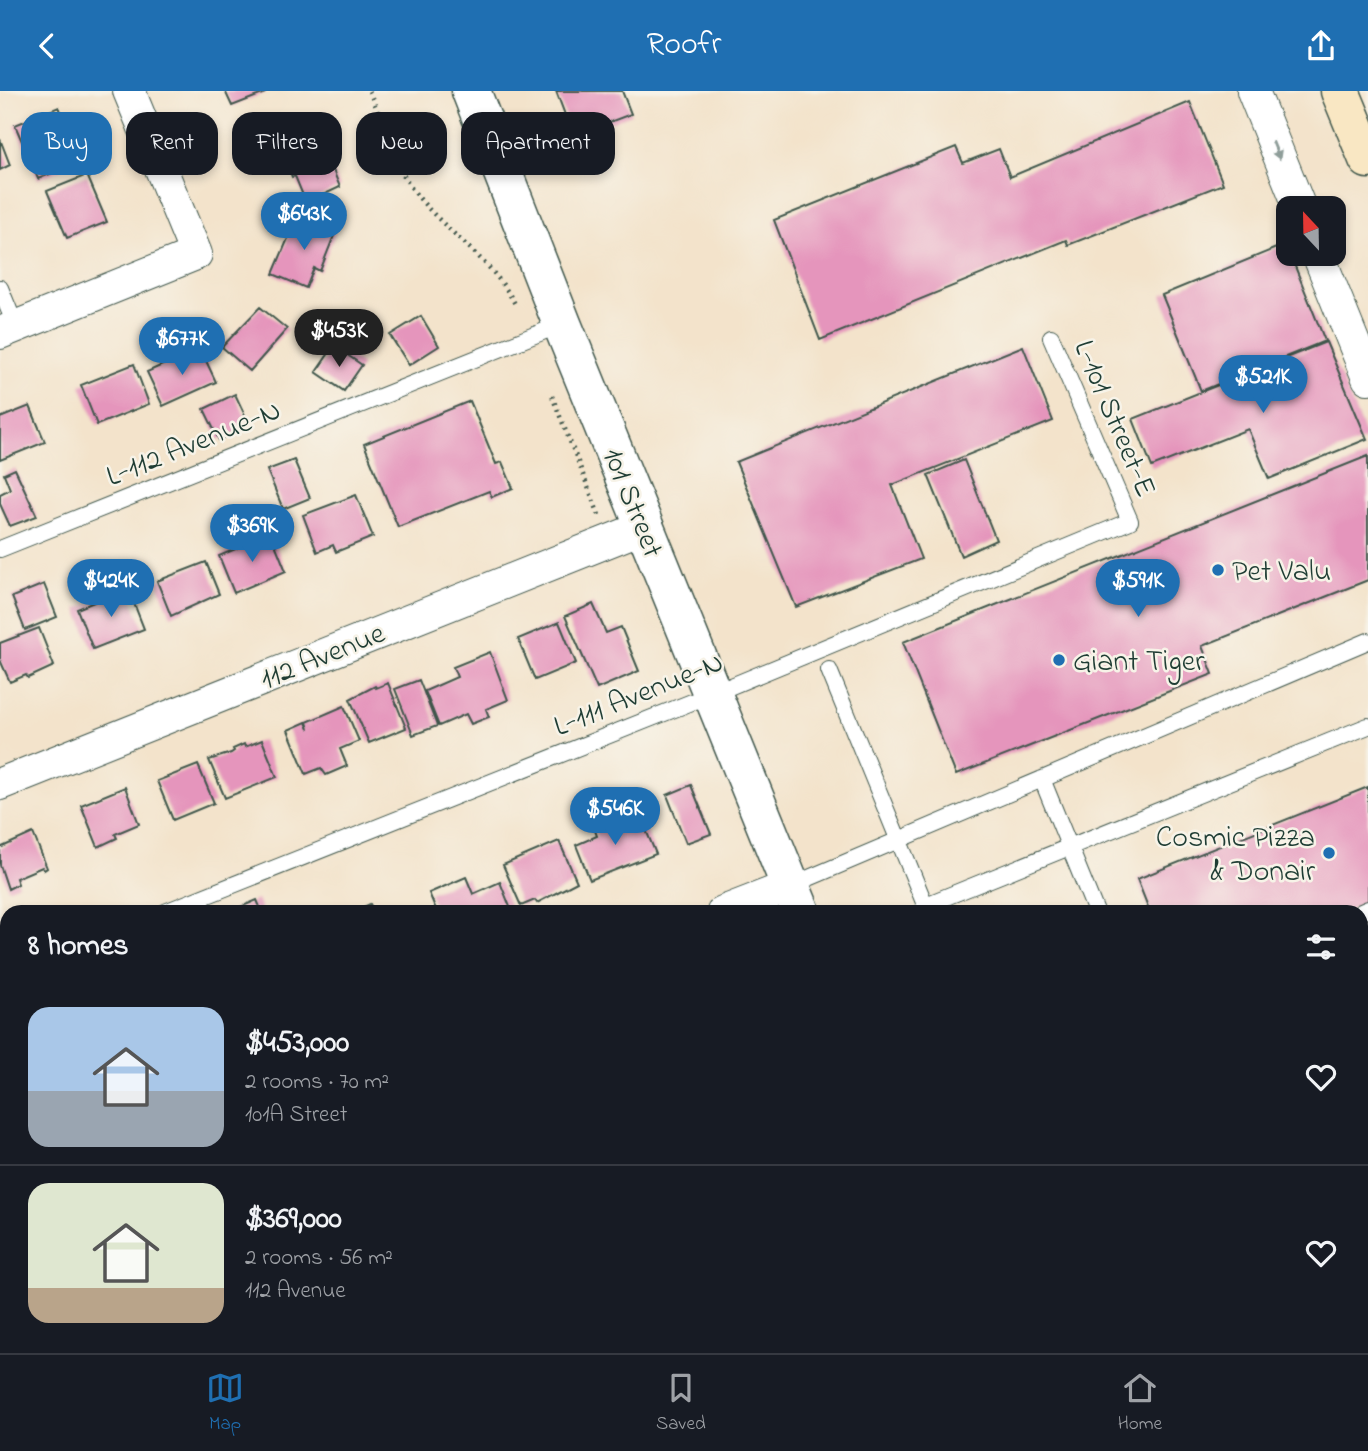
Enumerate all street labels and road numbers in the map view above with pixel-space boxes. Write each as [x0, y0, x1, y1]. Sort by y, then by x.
street label: L-101 Street-E [1060, 334, 1166, 505]
street label: L-112 Avenue-N [100, 390, 288, 500]
street label: 101 Street [589, 442, 673, 565]
street label: 112 Avenue [254, 613, 393, 703]
street label: L-111 Avenue-N [548, 642, 731, 750]

